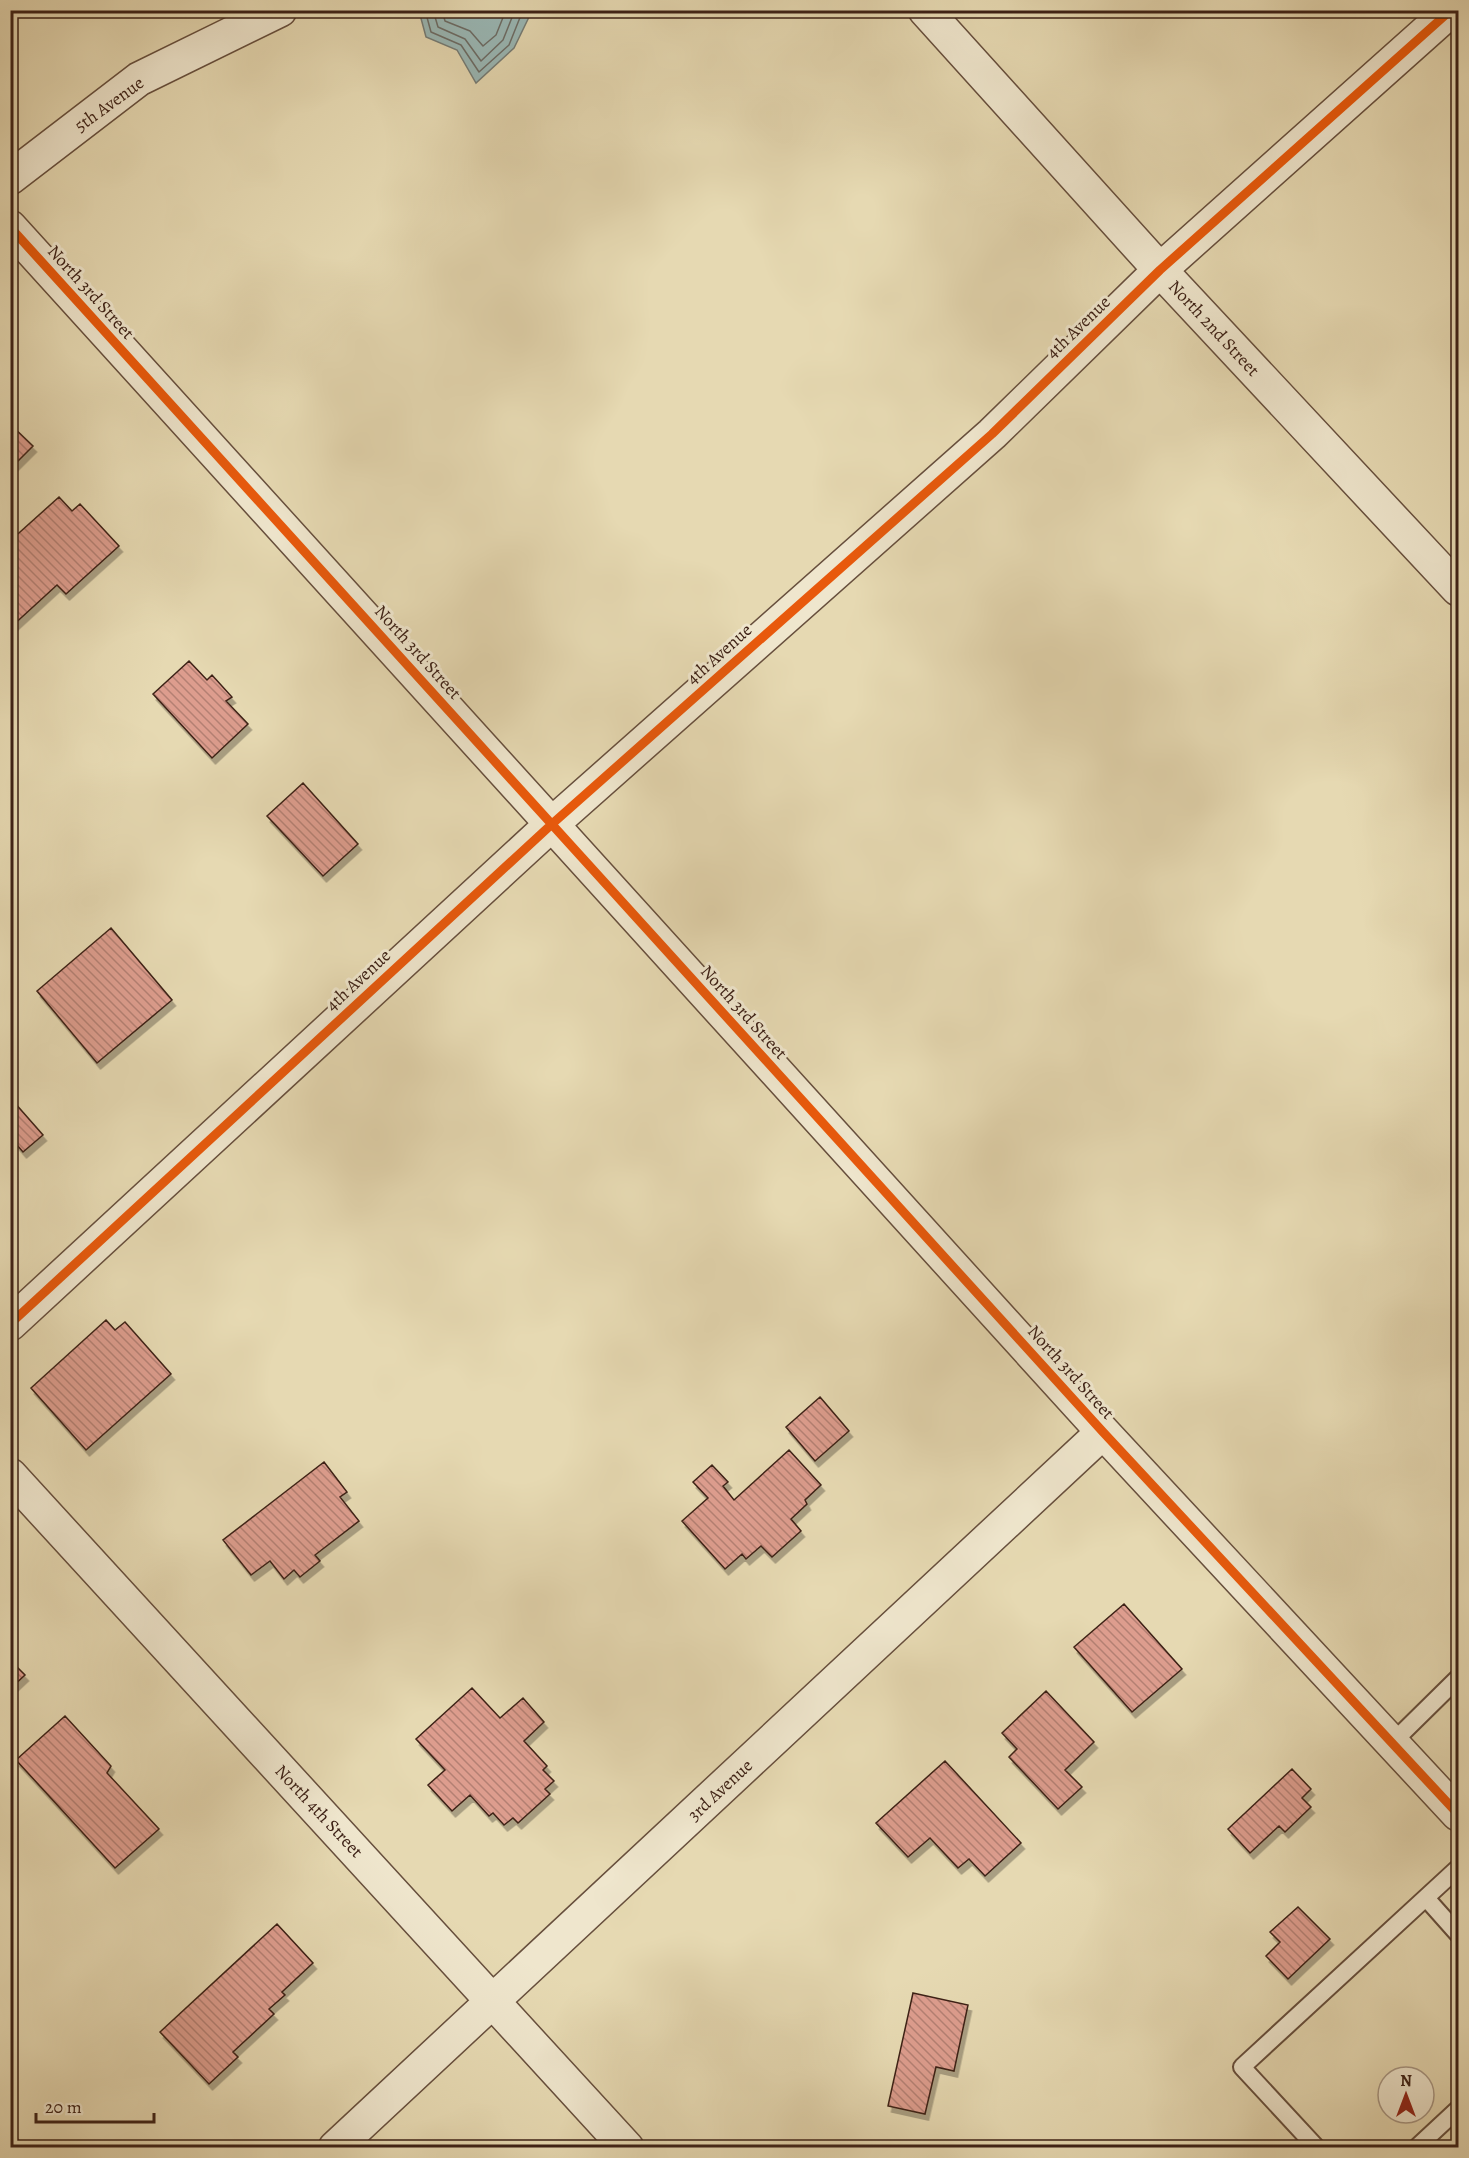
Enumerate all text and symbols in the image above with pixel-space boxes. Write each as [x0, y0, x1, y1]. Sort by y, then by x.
street label: 5th Avenue [69, 71, 149, 137]
street label: North 3rd Street [42, 240, 140, 344]
street label: North 2nd Street [1163, 275, 1265, 381]
street label: 4th Avenue [1041, 290, 1115, 364]
street label: North 3rd Street [369, 600, 467, 704]
street label: 4th Avenue [681, 618, 757, 690]
street label: 4th Avenue [320, 944, 396, 1016]
street label: North 3rd Street [695, 960, 793, 1064]
street label: North 3rd Street [1022, 1320, 1120, 1424]
street label: 3rd Avenue [682, 1754, 758, 1826]
street label: North 4th Street [270, 1759, 368, 1863]
north arrow [1376, 2065, 1436, 2125]
text: N [1400, 2070, 1412, 2092]
scale bar [36, 2086, 154, 2124]
text: 20 m [45, 2095, 82, 2119]

